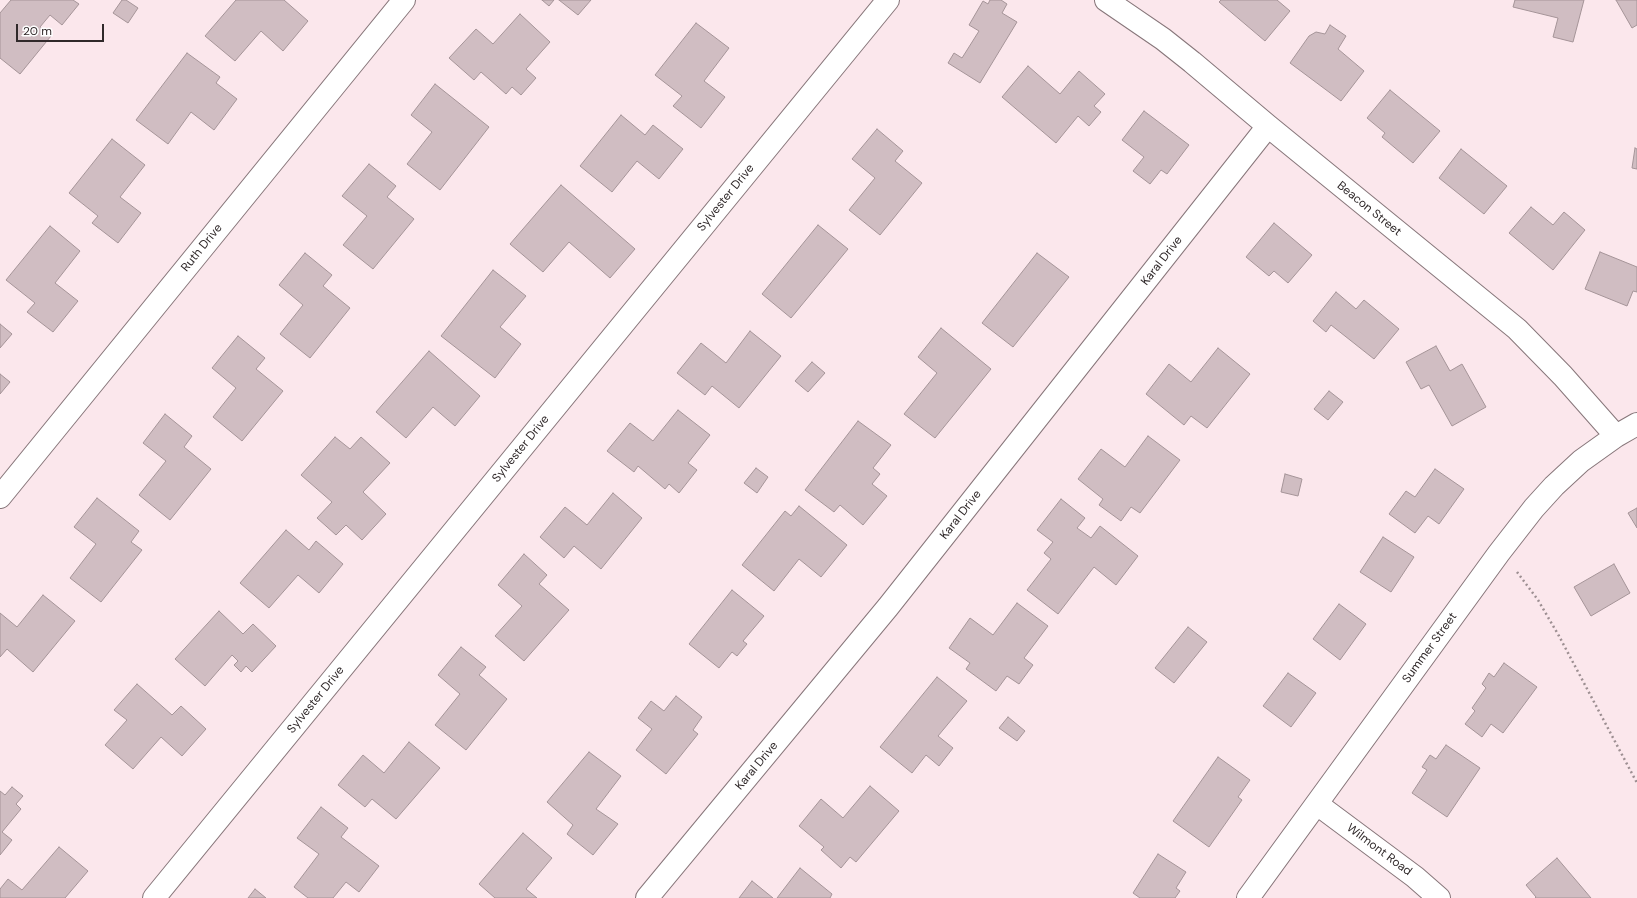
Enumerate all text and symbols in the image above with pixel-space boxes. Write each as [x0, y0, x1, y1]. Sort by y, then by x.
scale bar [18, 16, 106, 42]
text: 20 m [23, 23, 52, 39]
street label: Sylvester Drive [695, 161, 757, 235]
street label: Beacon Street [1334, 179, 1404, 239]
street label: Ruth Drive [178, 221, 226, 275]
street label: Karal Drive [1138, 234, 1186, 288]
street label: Sylvester Drive [490, 412, 552, 486]
street label: Karal Drive [937, 488, 985, 542]
street label: Summer Street [1400, 610, 1460, 686]
street label: Sylvester Drive [285, 663, 347, 737]
street label: Karal Drive [733, 739, 781, 793]
street label: Wilmont Road [1344, 821, 1414, 879]

